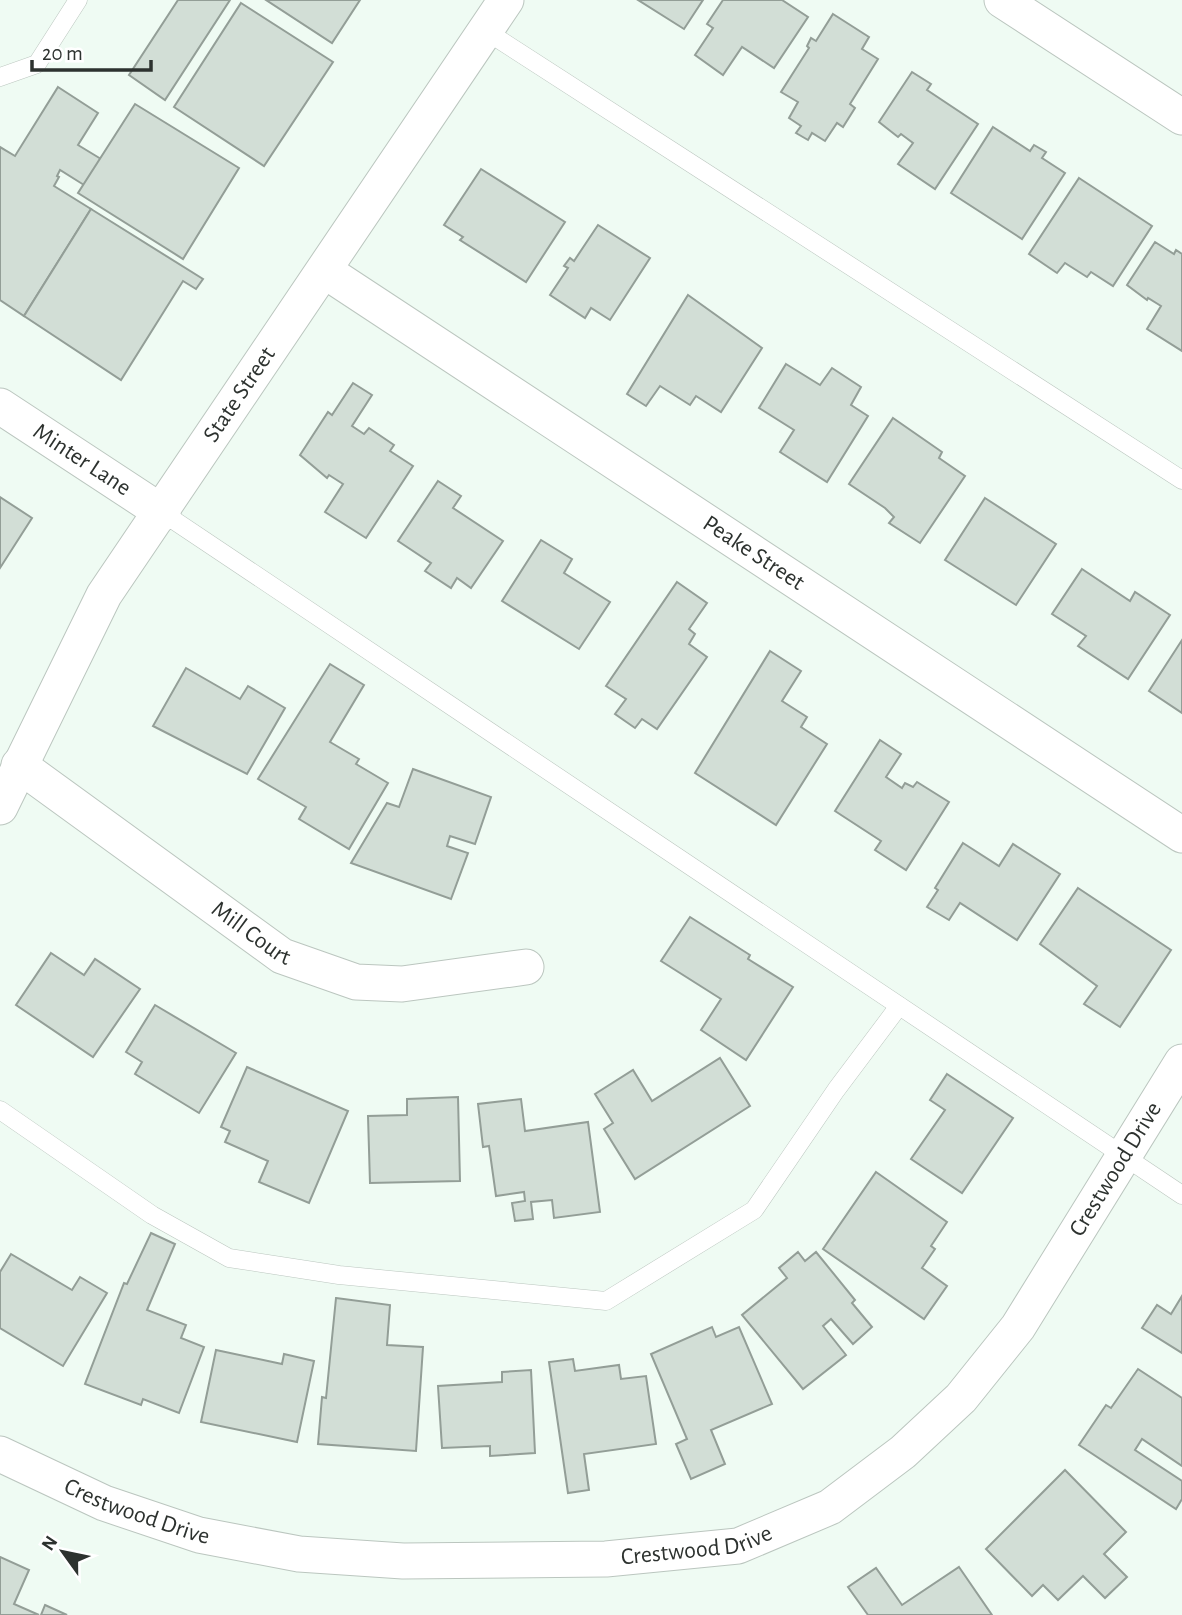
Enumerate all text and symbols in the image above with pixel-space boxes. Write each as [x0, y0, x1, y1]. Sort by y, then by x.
scale bar [32, 28, 150, 72]
text: 20 m [42, 43, 83, 64]
street label: State Street [199, 342, 280, 446]
street label: Minter Lane [29, 419, 135, 500]
street label: Peake Street [699, 511, 809, 595]
street label: Mill Court [207, 897, 294, 970]
street label: Crestwood Drive [1065, 1098, 1166, 1241]
street label: Crestwood Drive [60, 1474, 211, 1549]
north arrow [28, 1517, 98, 1587]
street label: Crestwood Drive [620, 1521, 776, 1569]
text: N [38, 1533, 62, 1554]

